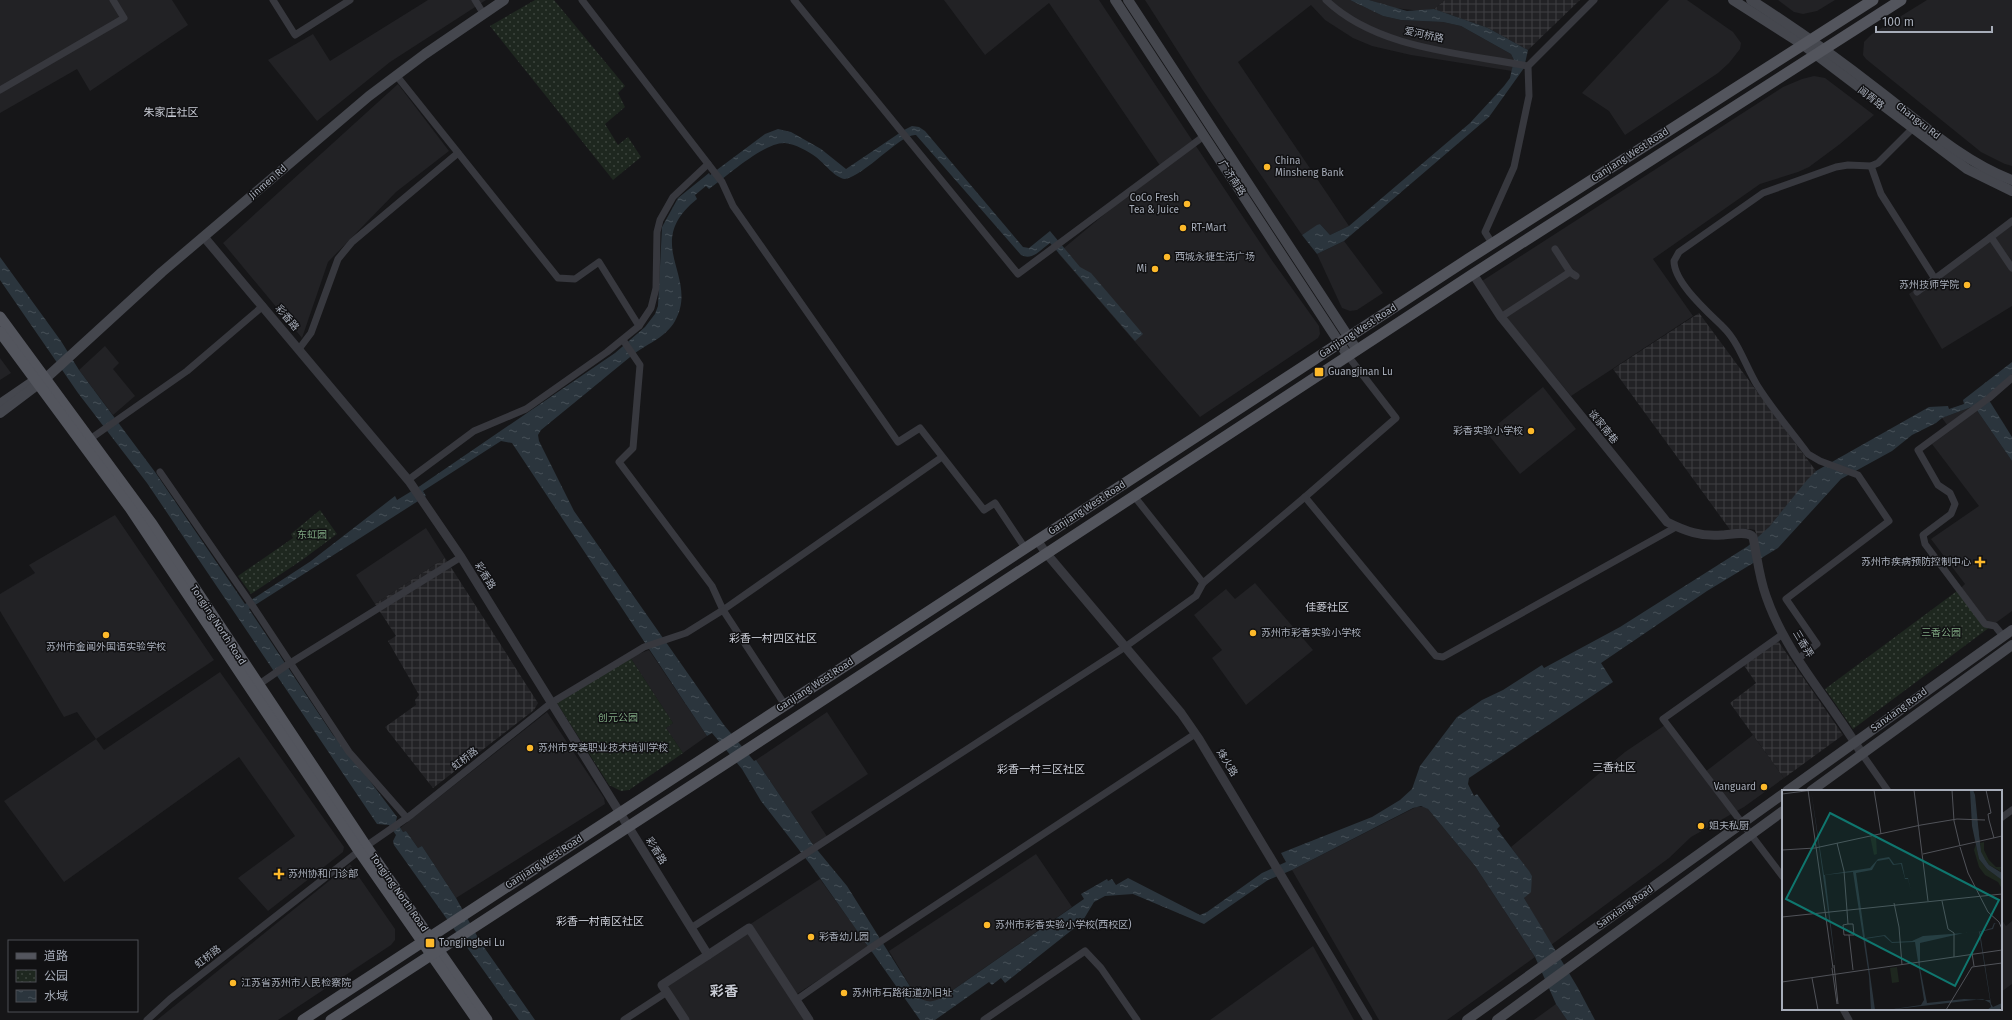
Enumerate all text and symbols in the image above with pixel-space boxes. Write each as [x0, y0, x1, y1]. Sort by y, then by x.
scale bar [1876, 8, 1992, 34]
text: 100 m [1882, 15, 1914, 29]
street label: 爱河桥路 [1403, 25, 1445, 45]
street label: 阊胥路 [1855, 84, 1887, 112]
street label: Changxu Rd [1893, 100, 1943, 142]
district label: 朱家庄社区 [144, 106, 199, 119]
street label: Ganjiang West Road [1589, 125, 1671, 185]
place label: China Minsheng Bank [1275, 155, 1345, 179]
street label: 广济南路 [1216, 158, 1248, 198]
street label: Jinmen Rd [247, 162, 289, 202]
marker: China Minsheng Bank [1262, 162, 1272, 172]
place label: CoCo Fresh Tea & Juice [1129, 192, 1179, 216]
marker: CoCo Fresh Tea & Juice [1182, 199, 1192, 209]
place label: RT-Mart [1191, 222, 1227, 234]
marker: RT-Mart [1178, 223, 1188, 233]
place label: 西城永捷生活广场 [1175, 251, 1255, 263]
marker: 西城永捷生活广场 [1162, 252, 1172, 262]
place label: Mi [1136, 263, 1147, 275]
marker: Mi [1150, 264, 1160, 274]
place label: 苏州技师学院 [1899, 279, 1959, 291]
marker: 苏州技师学院 [1962, 280, 1972, 290]
street label: Ganjiang West Road [1317, 301, 1399, 361]
street label: 彩香路 [273, 303, 301, 333]
marker: Guangjinan Lu [1313, 366, 1325, 378]
place label: Guangjinan Lu [1328, 366, 1393, 378]
street label: 谈家南巷 [1586, 408, 1620, 446]
place label: 彩香实验小学校 [1453, 425, 1523, 437]
marker: 彩香实验小学校 [1526, 426, 1536, 436]
street label: Ganjiang West Road [1046, 478, 1128, 538]
park label: 东虹园 [297, 529, 327, 541]
place label: 苏州市疾病预防控制中心 [1861, 556, 1971, 568]
marker: 苏州市疾病预防控制中心 [1974, 556, 1986, 568]
street label: 彩香路 [472, 560, 498, 592]
street label: Tongjing North Road [188, 583, 248, 667]
district label: 佳菱社区 [1305, 601, 1349, 614]
place label: 苏州市彩香实验小学校 [1261, 627, 1361, 639]
park label: 三香公园 [1921, 627, 1961, 639]
marker: 苏州市彩香实验小学校 [1248, 628, 1258, 638]
street label: 三香弄 [1790, 628, 1816, 660]
marker: 苏州市金阊外国语实验学校 [101, 630, 111, 640]
district label: 彩香一村四区社区 [729, 632, 817, 645]
place label: 苏州市金阊外国语实验学校 [46, 641, 166, 653]
street label: Ganjiang West Road [774, 655, 856, 715]
street label: Sanxiang Road [1869, 686, 1929, 734]
park label: 创元公园 [598, 712, 638, 724]
place label: 苏州市安装职业技术培训学校 [538, 742, 668, 754]
marker: 苏州市安装职业技术培训学校 [525, 743, 535, 753]
street label: 虹桥路 [449, 745, 481, 773]
street label: 烽火路 [1214, 747, 1240, 779]
district label: 三香社区 [1592, 761, 1636, 774]
district label: 彩香一村三区社区 [997, 763, 1085, 776]
place label: Vanguard [1714, 781, 1756, 793]
marker: Vanguard [1759, 782, 1769, 792]
inset map [1782, 790, 2002, 1010]
place label: 姐夫私厨 [1709, 820, 1749, 832]
marker: 姐夫私厨 [1696, 821, 1706, 831]
street label: Ganjiang West Road [503, 832, 585, 892]
street label: 彩香路 [643, 835, 669, 867]
street label: Tongjing North Road [368, 852, 430, 934]
marker: 苏州协和门诊部 [273, 868, 285, 880]
place label: 苏州协和门诊部 [288, 868, 358, 880]
street label: Sanxiang Road [1594, 883, 1656, 931]
district label: 彩香一村南区社区 [556, 915, 644, 928]
place label: 苏州市彩香实验小学校(西校区) [995, 918, 1131, 931]
marker: 苏州市彩香实验小学校(西校区) [982, 920, 992, 930]
place label: 彩香幼儿园 [819, 931, 869, 943]
marker: 彩香幼儿园 [806, 932, 816, 942]
marker: Tongjingbei Lu [424, 937, 436, 949]
place label: Tongjingbei Lu [439, 937, 505, 949]
legend [8, 940, 138, 1012]
street label: 虹桥路 [192, 943, 224, 971]
text: 道路 [44, 949, 68, 963]
text: 公园 [44, 969, 68, 983]
place label: 江苏省苏州市人民检察院 [241, 977, 351, 989]
marker: 江苏省苏州市人民检察院 [228, 978, 238, 988]
district label: 彩香 [710, 983, 738, 1000]
place label: 苏州市石路街道办旧址 [852, 987, 952, 999]
marker: 苏州市石路街道办旧址 [839, 988, 849, 998]
text: 水域 [44, 989, 68, 1003]

